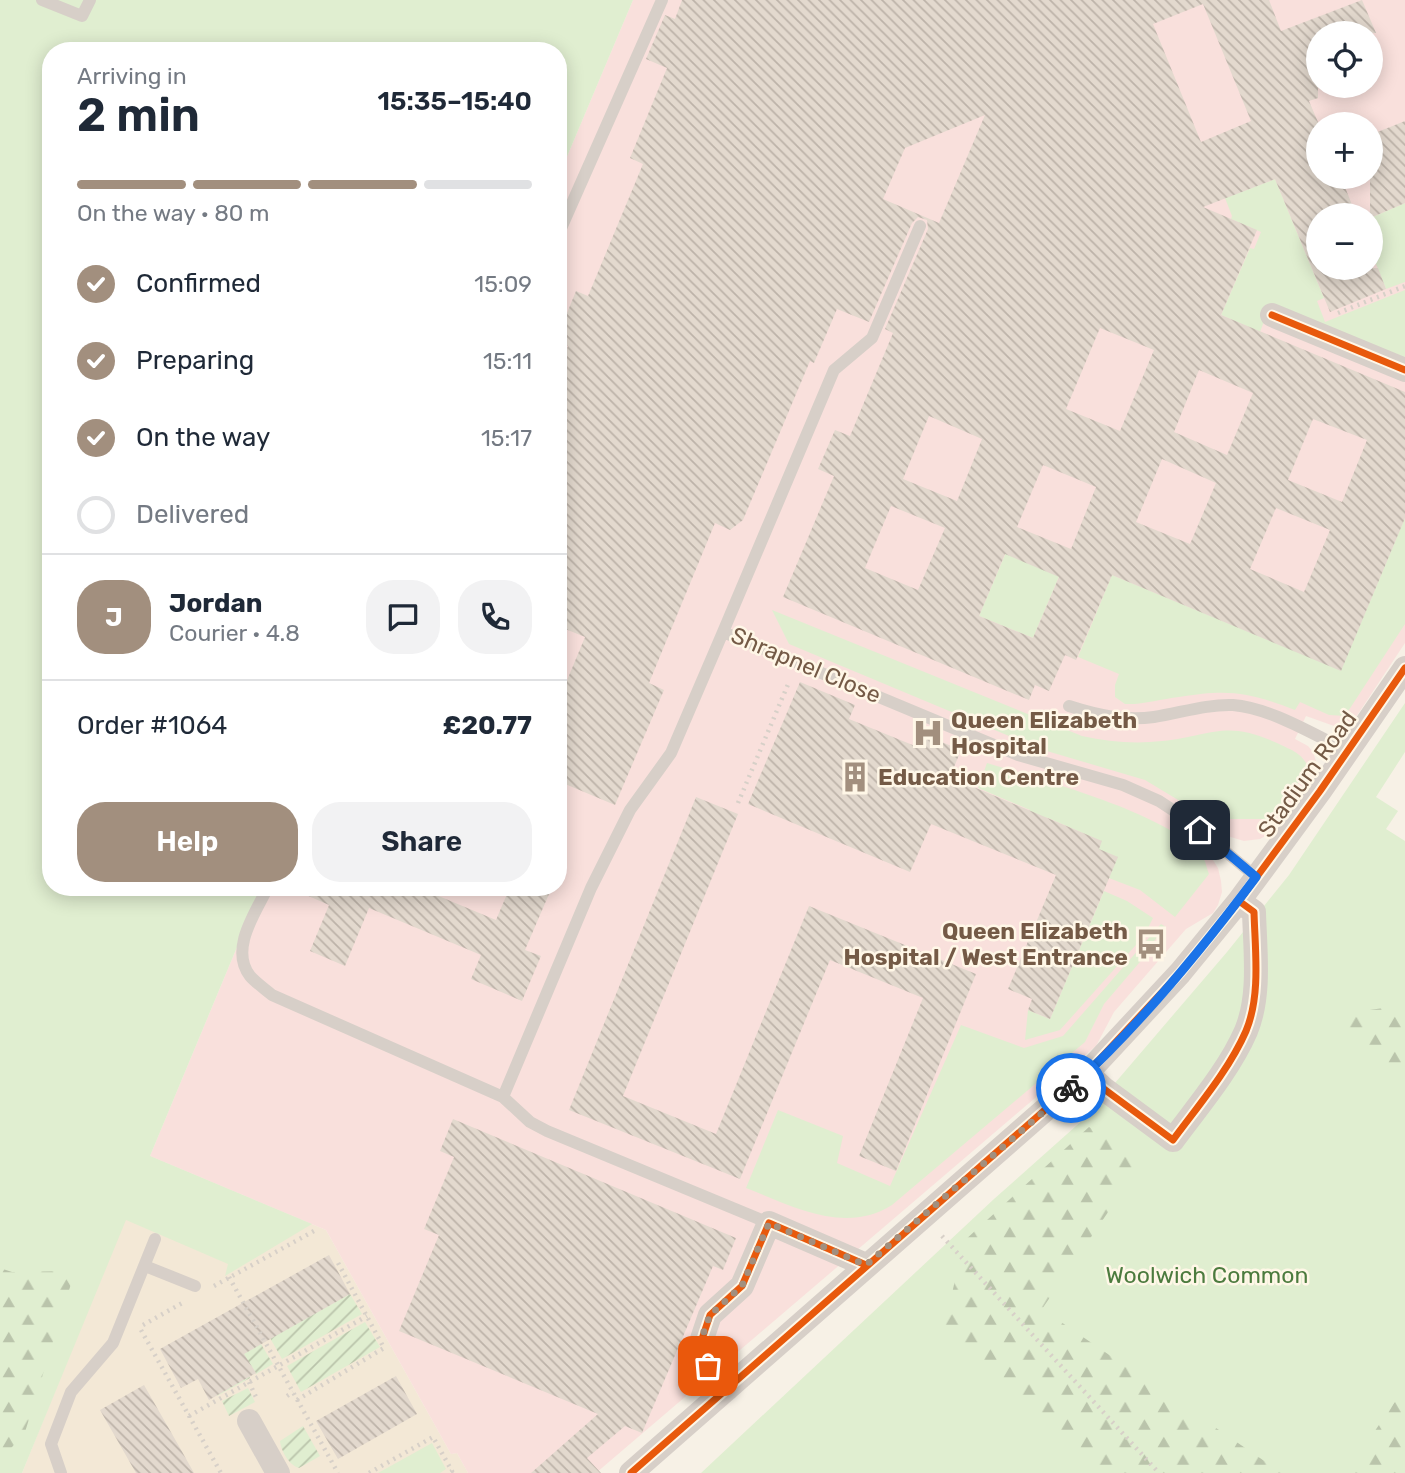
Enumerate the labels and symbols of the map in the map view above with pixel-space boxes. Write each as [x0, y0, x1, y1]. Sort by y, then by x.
street label: Shrapnel Close [727, 621, 885, 709]
street label: Stadium Road [1252, 705, 1362, 843]
place label: Queen Elizabeth Hospital [951, 706, 1137, 760]
hospital icon: Queen Elizabeth Hospital [911, 716, 945, 750]
building icon: Education Centre [838, 760, 872, 794]
place label: Education Centre [878, 763, 1079, 791]
pin [1170, 800, 1230, 860]
place label: Queen Elizabeth Hospital / West Entrance [844, 917, 1128, 971]
bus stop icon: Queen Elizabeth Hospital / West Entrance [1134, 927, 1168, 961]
courier [1036, 1053, 1106, 1123]
park label: Woolwich Common [1106, 1261, 1308, 1289]
pin [678, 1336, 738, 1396]

